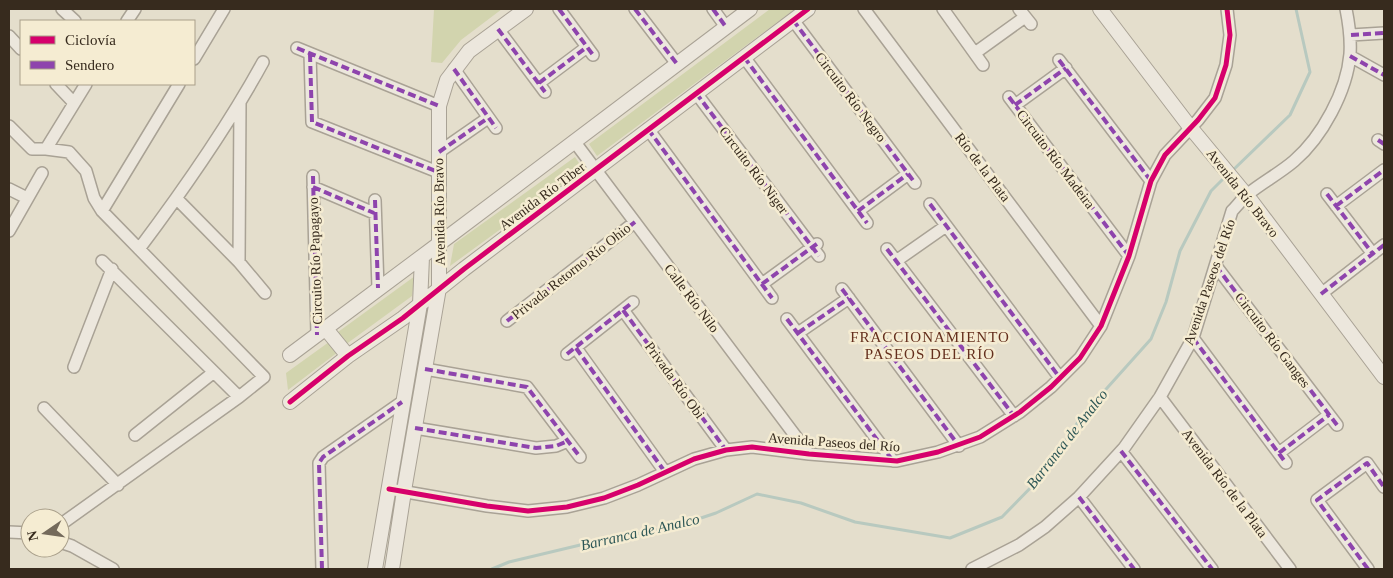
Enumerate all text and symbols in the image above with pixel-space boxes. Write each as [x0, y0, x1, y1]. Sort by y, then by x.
legend [20, 20, 195, 85]
text: Ciclovía [65, 32, 116, 48]
street label: Circuito Río Negro [812, 50, 889, 145]
text: Sendero [65, 57, 114, 73]
street label: Circuito Río Madeira [1014, 107, 1098, 212]
street label: Circuito Río Niger [716, 124, 791, 217]
street label: Río de la Plata [952, 130, 1014, 205]
street label: Avenida Río Bravo [1203, 146, 1282, 240]
street label: Avenida Río Bravo [431, 158, 448, 266]
street label: Avenida Río Tiber [497, 159, 588, 233]
street label: Circuito Río Papagayo [306, 197, 325, 325]
street label: Avenida Paseos del Río [1181, 217, 1238, 347]
street label: Privada Retorno Río Ohio [509, 220, 634, 322]
street label: Calle Río Nilo [661, 261, 722, 335]
street label: Circuito Río Ganges [1232, 290, 1313, 391]
district label: FRACCIONAMIENTO PASEOS DEL RÍO [850, 329, 1010, 362]
street label: Privada Río Obi [642, 339, 707, 422]
water label: Barranca de Analco [1023, 386, 1111, 492]
street label: Avenida Río de la Plata [1179, 426, 1271, 541]
street label: Avenida Paseos del Río [767, 430, 900, 455]
north arrow [20, 508, 70, 558]
water label: Barranca de Analco [579, 510, 701, 553]
text: N [24, 529, 41, 542]

